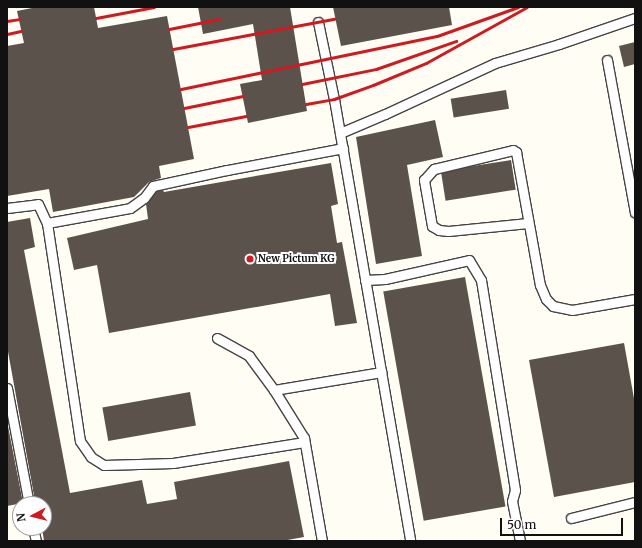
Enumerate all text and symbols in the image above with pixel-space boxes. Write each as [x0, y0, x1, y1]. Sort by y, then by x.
place label: New Pictum KG [258, 253, 335, 265]
marker: New Pictum KG [245, 254, 255, 264]
north arrow [12, 496, 52, 536]
scale bar [502, 510, 625, 536]
text: N [14, 512, 29, 523]
text: 50 m [507, 517, 536, 532]

